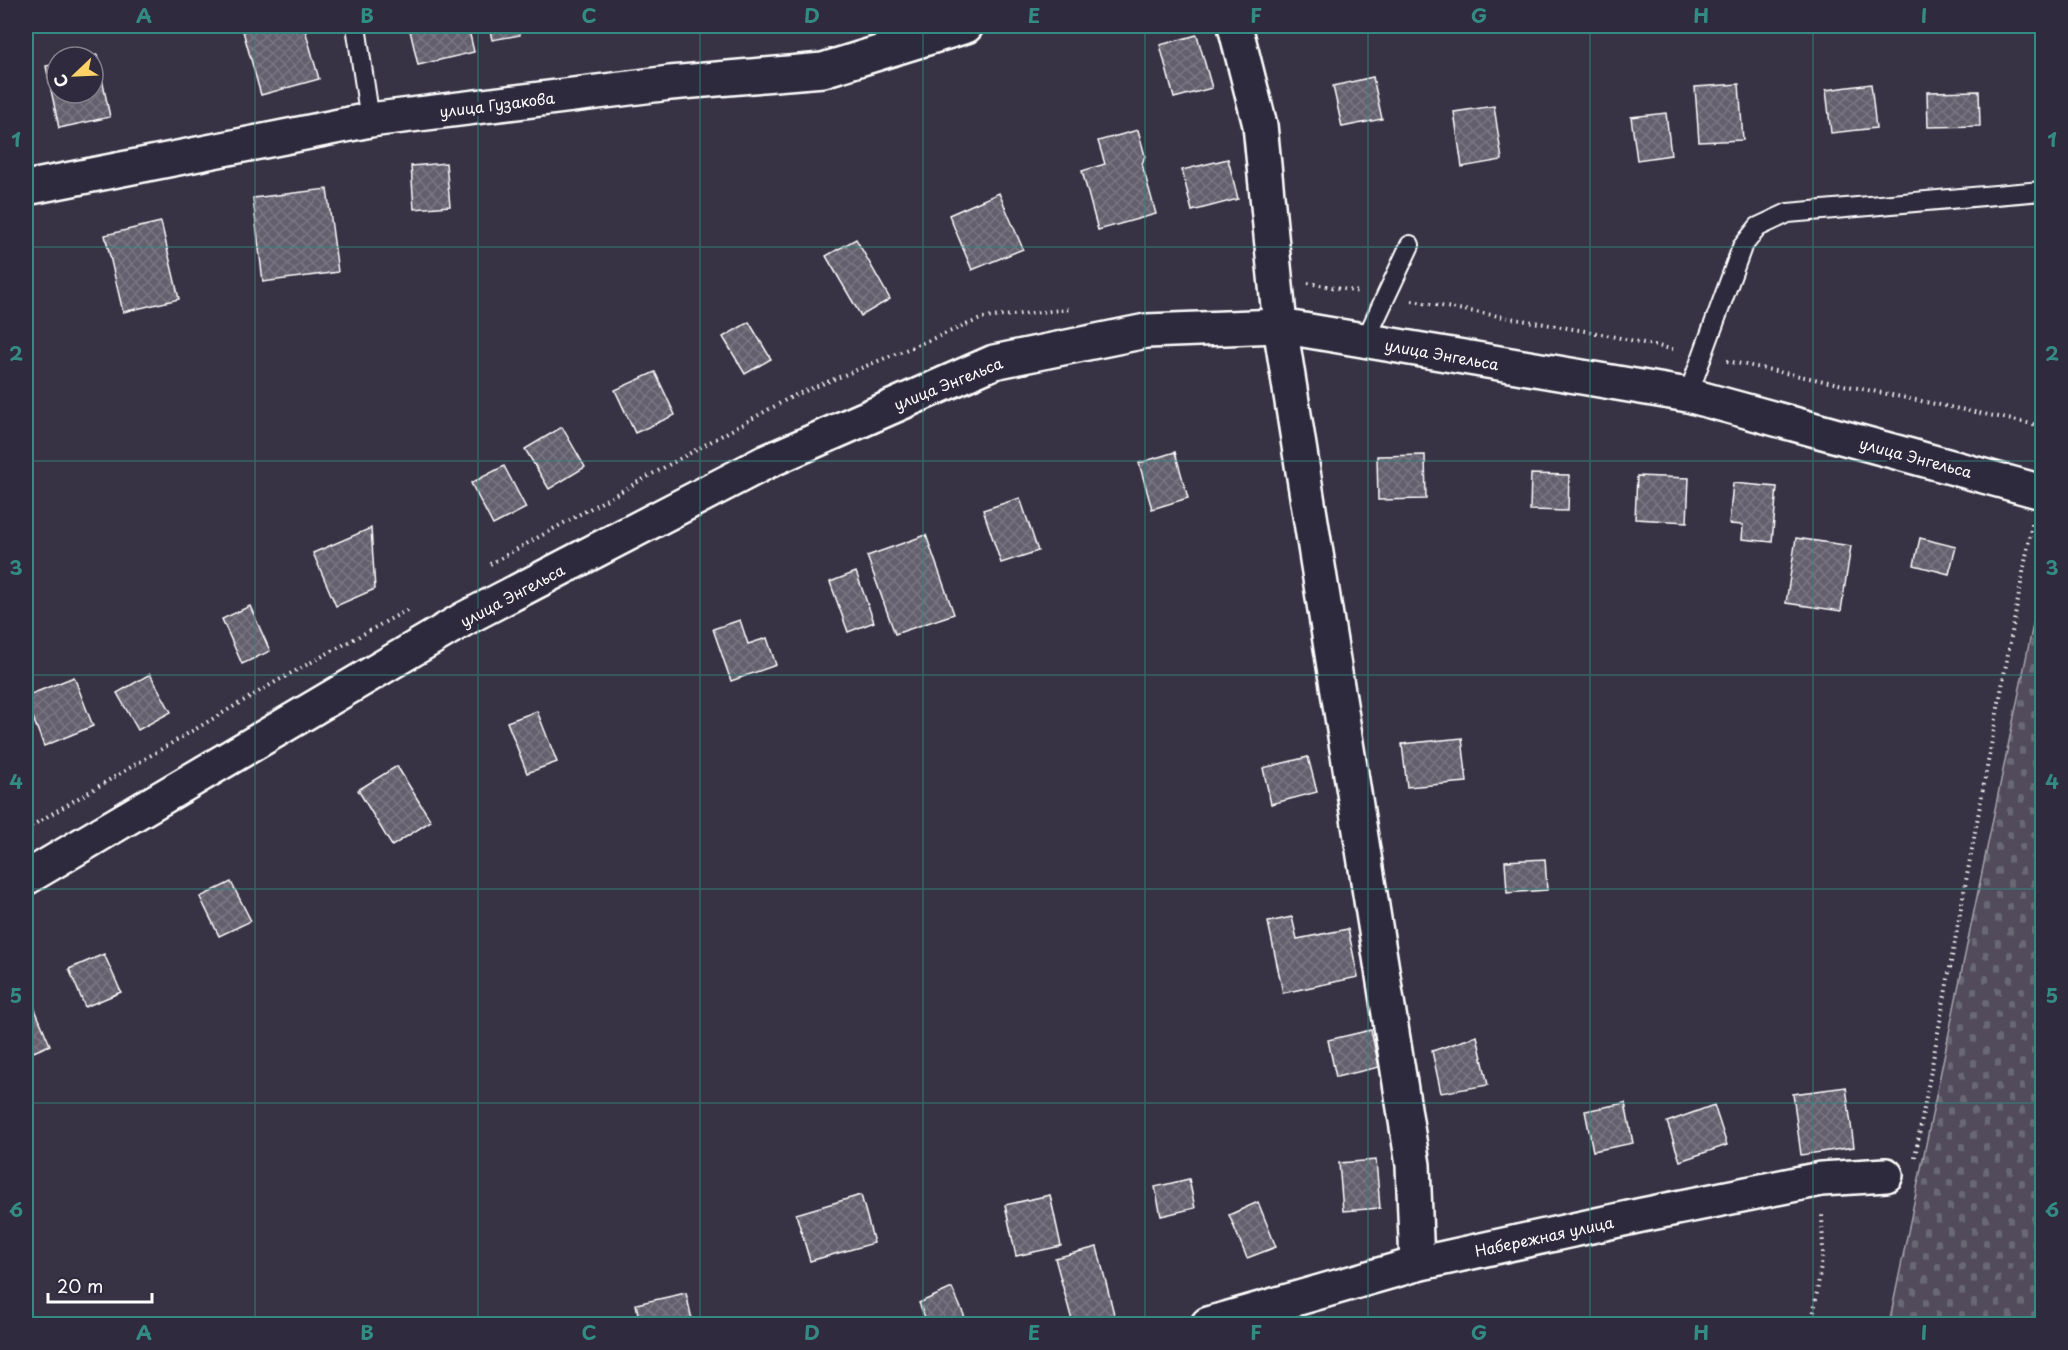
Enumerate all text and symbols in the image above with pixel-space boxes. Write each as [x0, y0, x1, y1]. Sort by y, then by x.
text: A [136, 0, 152, 30]
text: B [360, 0, 374, 30]
text: C [581, 0, 597, 30]
text: D [804, 0, 820, 30]
text: E [1028, 0, 1040, 30]
text: F [1250, 0, 1262, 30]
text: G [1471, 0, 1487, 30]
text: H [1693, 0, 1709, 30]
text: I [1921, 0, 1927, 30]
north arrow [45, 45, 105, 105]
text: С [47, 71, 74, 91]
street label: улица Гузакова [438, 85, 557, 122]
text: 1 [11, 124, 21, 154]
text: 1 [2047, 124, 2057, 154]
street label: улица Энгельса [1383, 333, 1502, 375]
text: 2 [9, 338, 23, 368]
text: 2 [2045, 338, 2059, 368]
street label: улица Энгельса [890, 350, 1007, 415]
street label: улица Энгельса [1857, 431, 1975, 483]
text: 3 [9, 552, 23, 582]
text: 3 [2045, 552, 2059, 582]
street label: улица Энгельса [456, 557, 569, 632]
text: 4 [9, 766, 23, 796]
text: 4 [2045, 766, 2059, 796]
text: 5 [10, 980, 22, 1010]
text: 5 [2046, 980, 2058, 1010]
text: 6 [9, 1194, 23, 1224]
text: 6 [2045, 1194, 2059, 1224]
street label: Набережная улица [1472, 1210, 1616, 1262]
scale bar [48, 1266, 152, 1304]
text: 20 m [57, 1272, 103, 1299]
text: A [136, 1317, 152, 1347]
text: B [360, 1317, 374, 1347]
text: C [581, 1317, 597, 1347]
text: D [804, 1317, 820, 1347]
text: E [1028, 1317, 1040, 1347]
text: F [1250, 1317, 1262, 1347]
text: G [1471, 1317, 1487, 1347]
text: H [1693, 1317, 1709, 1347]
text: I [1921, 1317, 1927, 1347]

